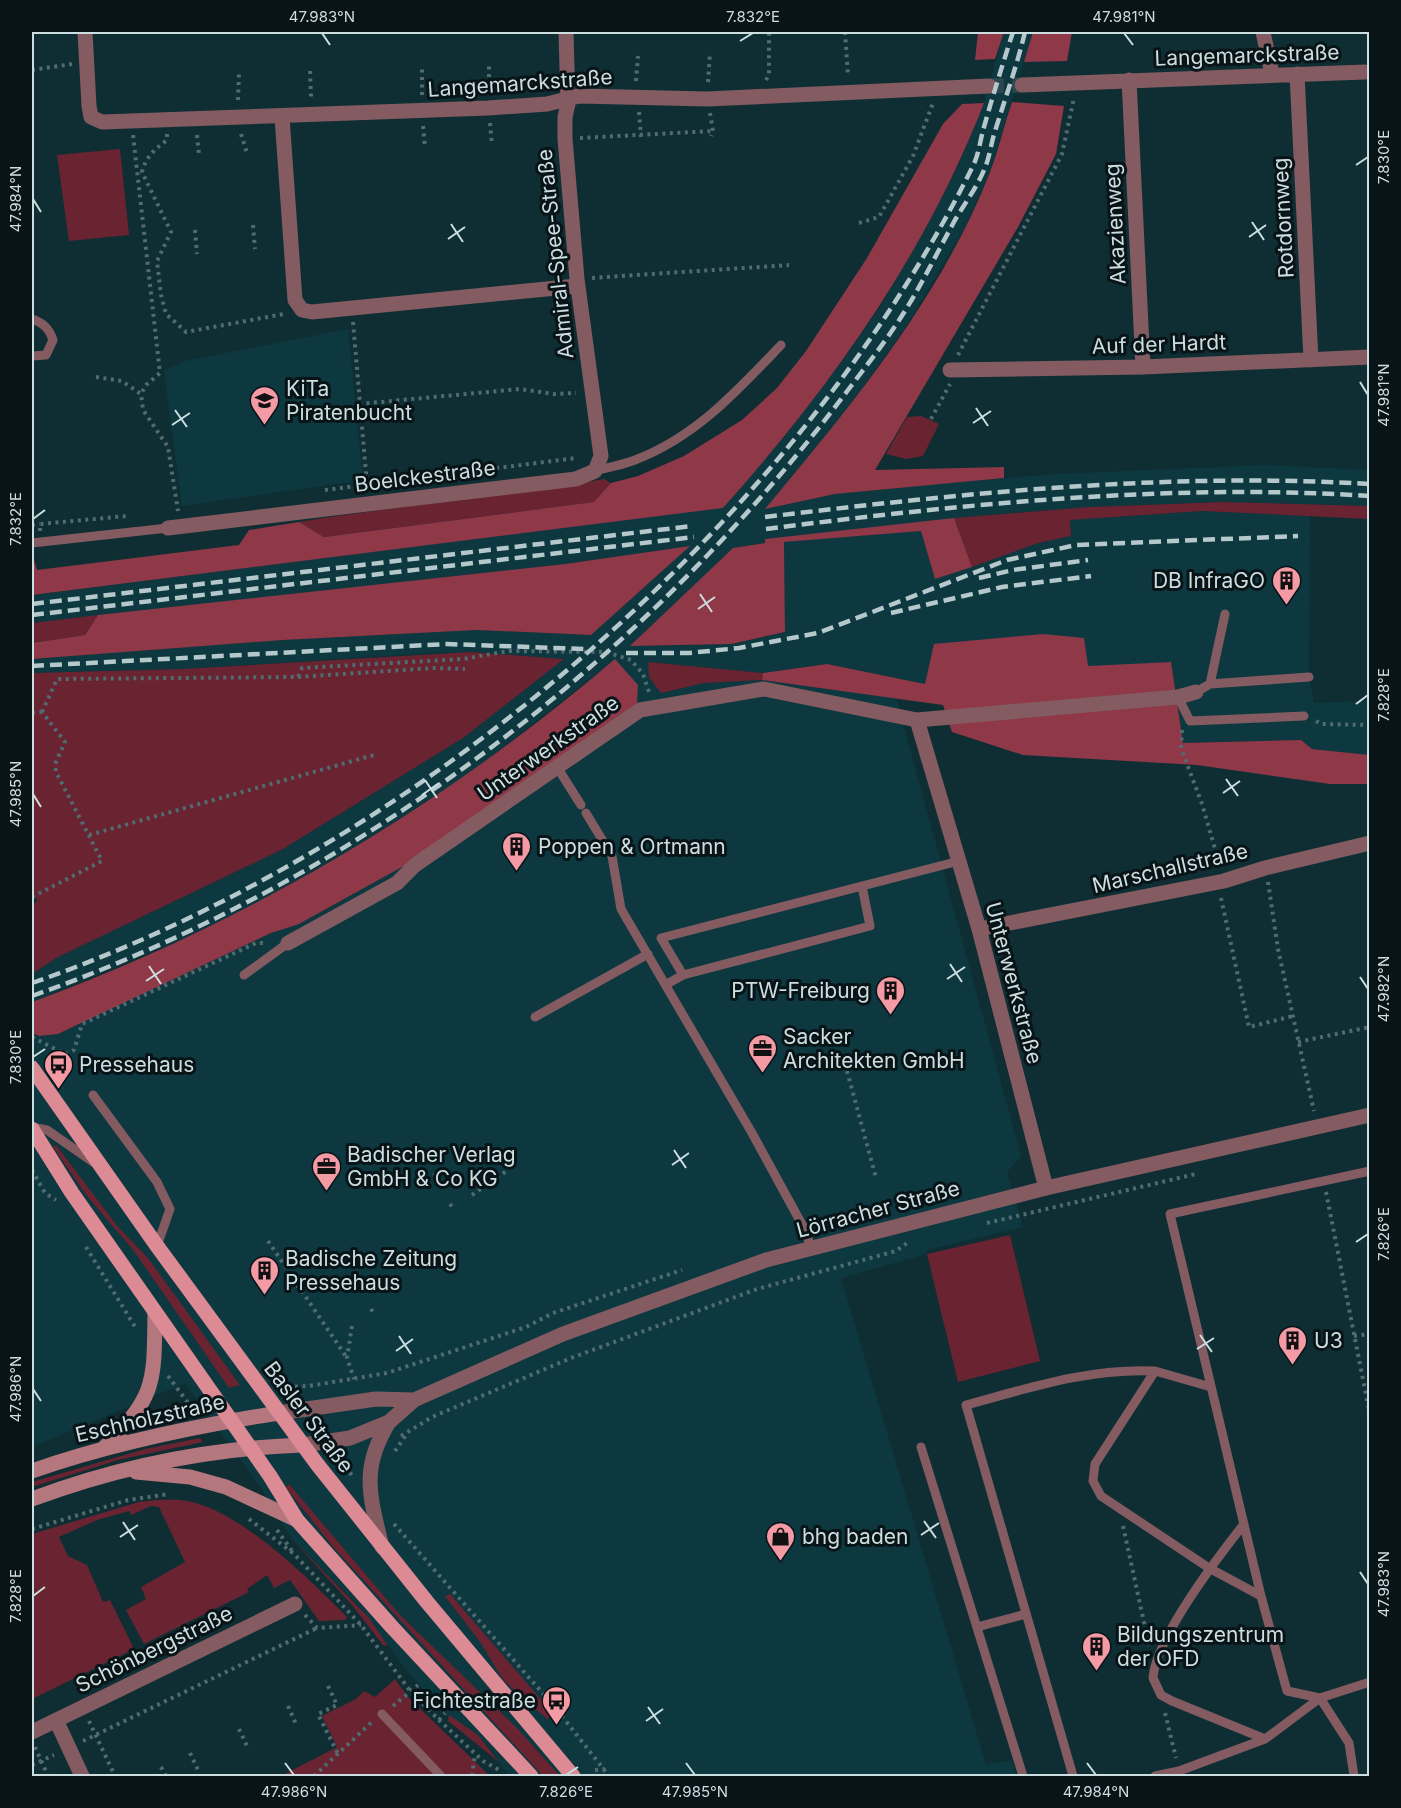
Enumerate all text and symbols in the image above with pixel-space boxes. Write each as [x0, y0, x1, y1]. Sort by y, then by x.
text: 47.983°N [289, 7, 355, 26]
text: 7.832°E [726, 7, 780, 26]
text: 47.981°N [1092, 7, 1156, 26]
street label: Langemarckstraße [1154, 39, 1340, 71]
street label: Langemarckstraße [427, 64, 613, 102]
text: 7.830°E [1374, 130, 1393, 184]
street label: Admiral-Spee-Straße [532, 148, 578, 360]
street label: Rotdornweg [1267, 157, 1299, 279]
street label: Akazienweg [1099, 163, 1131, 285]
text: 47.984°N [6, 166, 25, 232]
street label: Auf der Hardt [1091, 329, 1227, 359]
text: 47.981°N [1374, 363, 1393, 427]
place label: KiTa Piratenbucht [286, 376, 412, 425]
school or university icon: KiTa Piratenbucht [249, 384, 281, 426]
street label: Boelckestraße [353, 455, 497, 497]
text: 7.832°E [6, 492, 25, 546]
building icon: DB InfraGO [1270, 564, 1302, 606]
place label: DB InfraGO [1153, 568, 1265, 593]
text: 7.828°E [1374, 668, 1393, 722]
street label: Unterwerkstraße [473, 690, 623, 806]
text: 47.985°N [6, 761, 25, 827]
building icon: Poppen & Ortmann [501, 830, 533, 872]
place label: Poppen & Ortmann [538, 834, 726, 859]
street label: Marschallstraße [1090, 838, 1250, 898]
street label: Unterwerkstraße [980, 899, 1048, 1067]
text: 47.982°N [1374, 956, 1393, 1022]
building icon: PTW-Freiburg [875, 974, 907, 1016]
place label: PTW-Freiburg [731, 978, 870, 1003]
place label: Sacker Architekten GmbH [783, 1024, 965, 1073]
text: 7.830°E [6, 1030, 25, 1084]
office icon: Sacker Architekten GmbH [746, 1032, 778, 1074]
bus stop icon: Pressehaus [42, 1048, 74, 1090]
place label: Pressehaus [79, 1052, 194, 1077]
place label: Badischer Verlag GmbH & Co KG [347, 1142, 516, 1191]
office icon: Badischer Verlag GmbH & Co KG [310, 1150, 342, 1192]
street label: Lörracher Straße [794, 1175, 962, 1243]
text: 7.826°E [1374, 1207, 1393, 1261]
place label: Badische Zeitung Pressehaus [285, 1246, 457, 1295]
building icon: Badische Zeitung Pressehaus [248, 1254, 280, 1296]
building icon: U3 [1277, 1324, 1309, 1366]
place label: U3 [1314, 1328, 1343, 1353]
text: 47.986°N [6, 1356, 25, 1422]
street label: Basler Straße [259, 1356, 359, 1478]
street label: Eschholzstraße [73, 1389, 227, 1447]
shop icon: bhg baden [765, 1520, 797, 1562]
place label: bhg baden [802, 1524, 908, 1549]
text: 47.983°N [1374, 1551, 1393, 1617]
text: 7.828°E [6, 1569, 25, 1623]
street label: Schönbergstraße [72, 1600, 236, 1698]
place label: Bildungszentrum der OFD [1117, 1622, 1284, 1671]
building icon: Bildungszentrum der OFD [1080, 1630, 1112, 1672]
bus stop icon: Fichtestraße [541, 1684, 573, 1726]
place label: Fichtestraße [412, 1688, 536, 1713]
text: 47.986°N [261, 1782, 327, 1801]
text: 7.826°E [539, 1782, 593, 1801]
text: 47.985°N [662, 1782, 728, 1801]
text: 47.984°N [1063, 1782, 1129, 1801]

